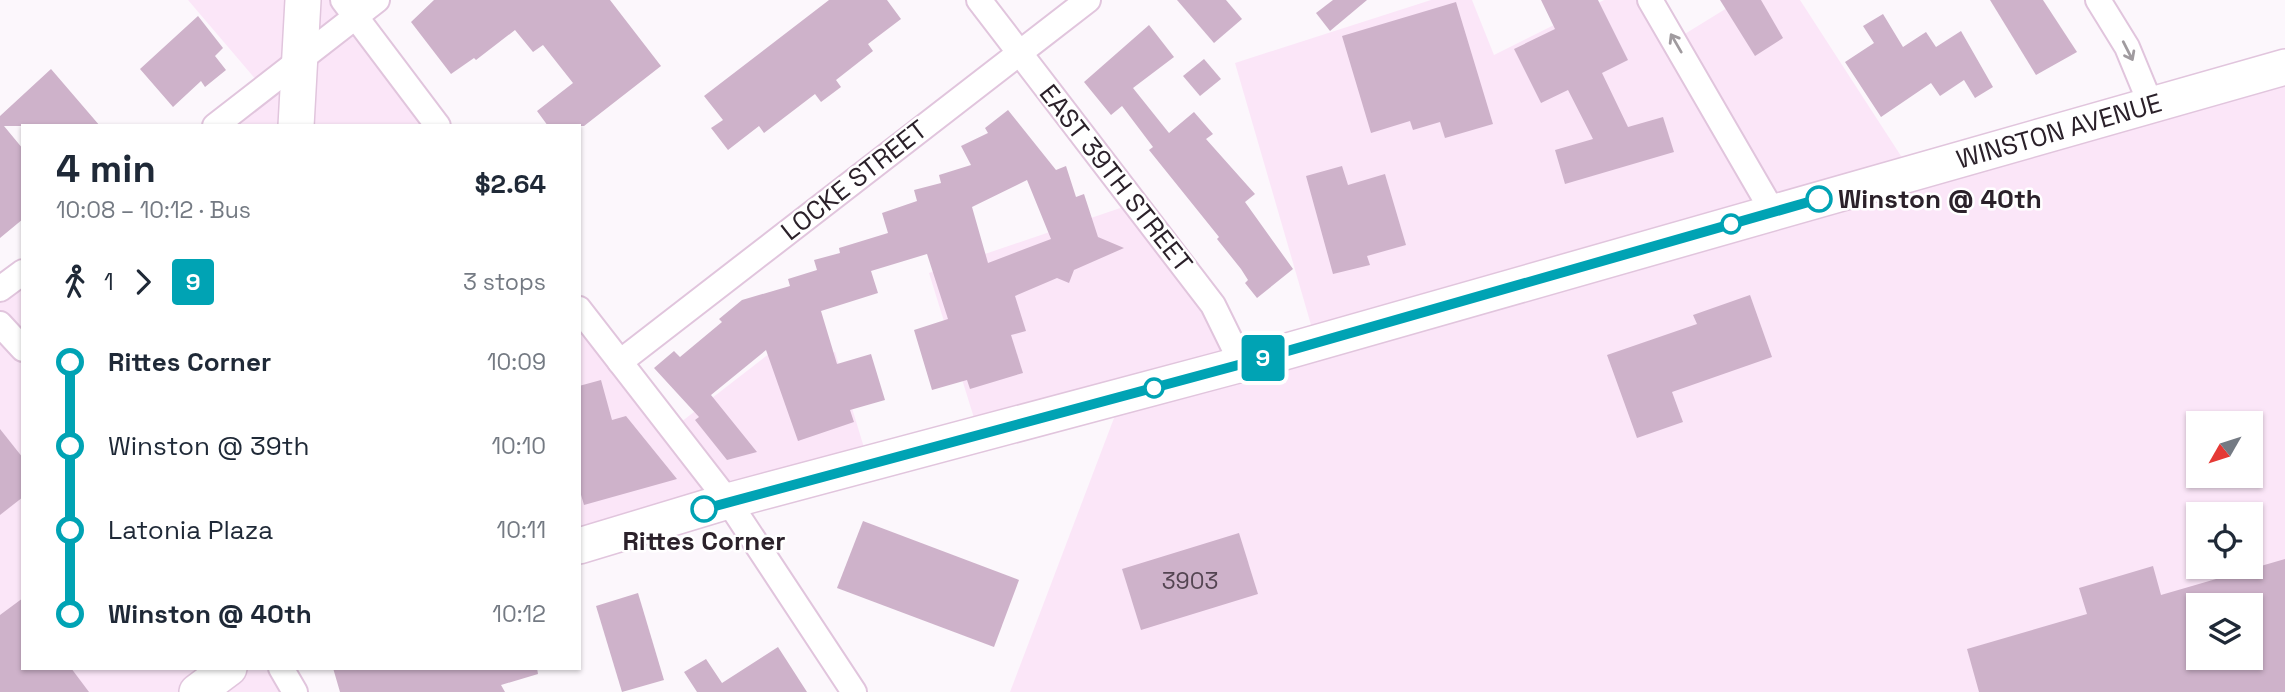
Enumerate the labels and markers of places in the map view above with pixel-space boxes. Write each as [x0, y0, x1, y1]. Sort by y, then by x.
place label: Winston @ 40th [1838, 182, 2042, 216]
marker: Winston @ 40th [1806, 186, 1832, 212]
unlabelled marker [1721, 214, 1741, 234]
unlabelled marker [1144, 378, 1164, 398]
marker: Rittes Corner [691, 496, 717, 522]
place label: Rittes Corner [622, 524, 786, 558]

